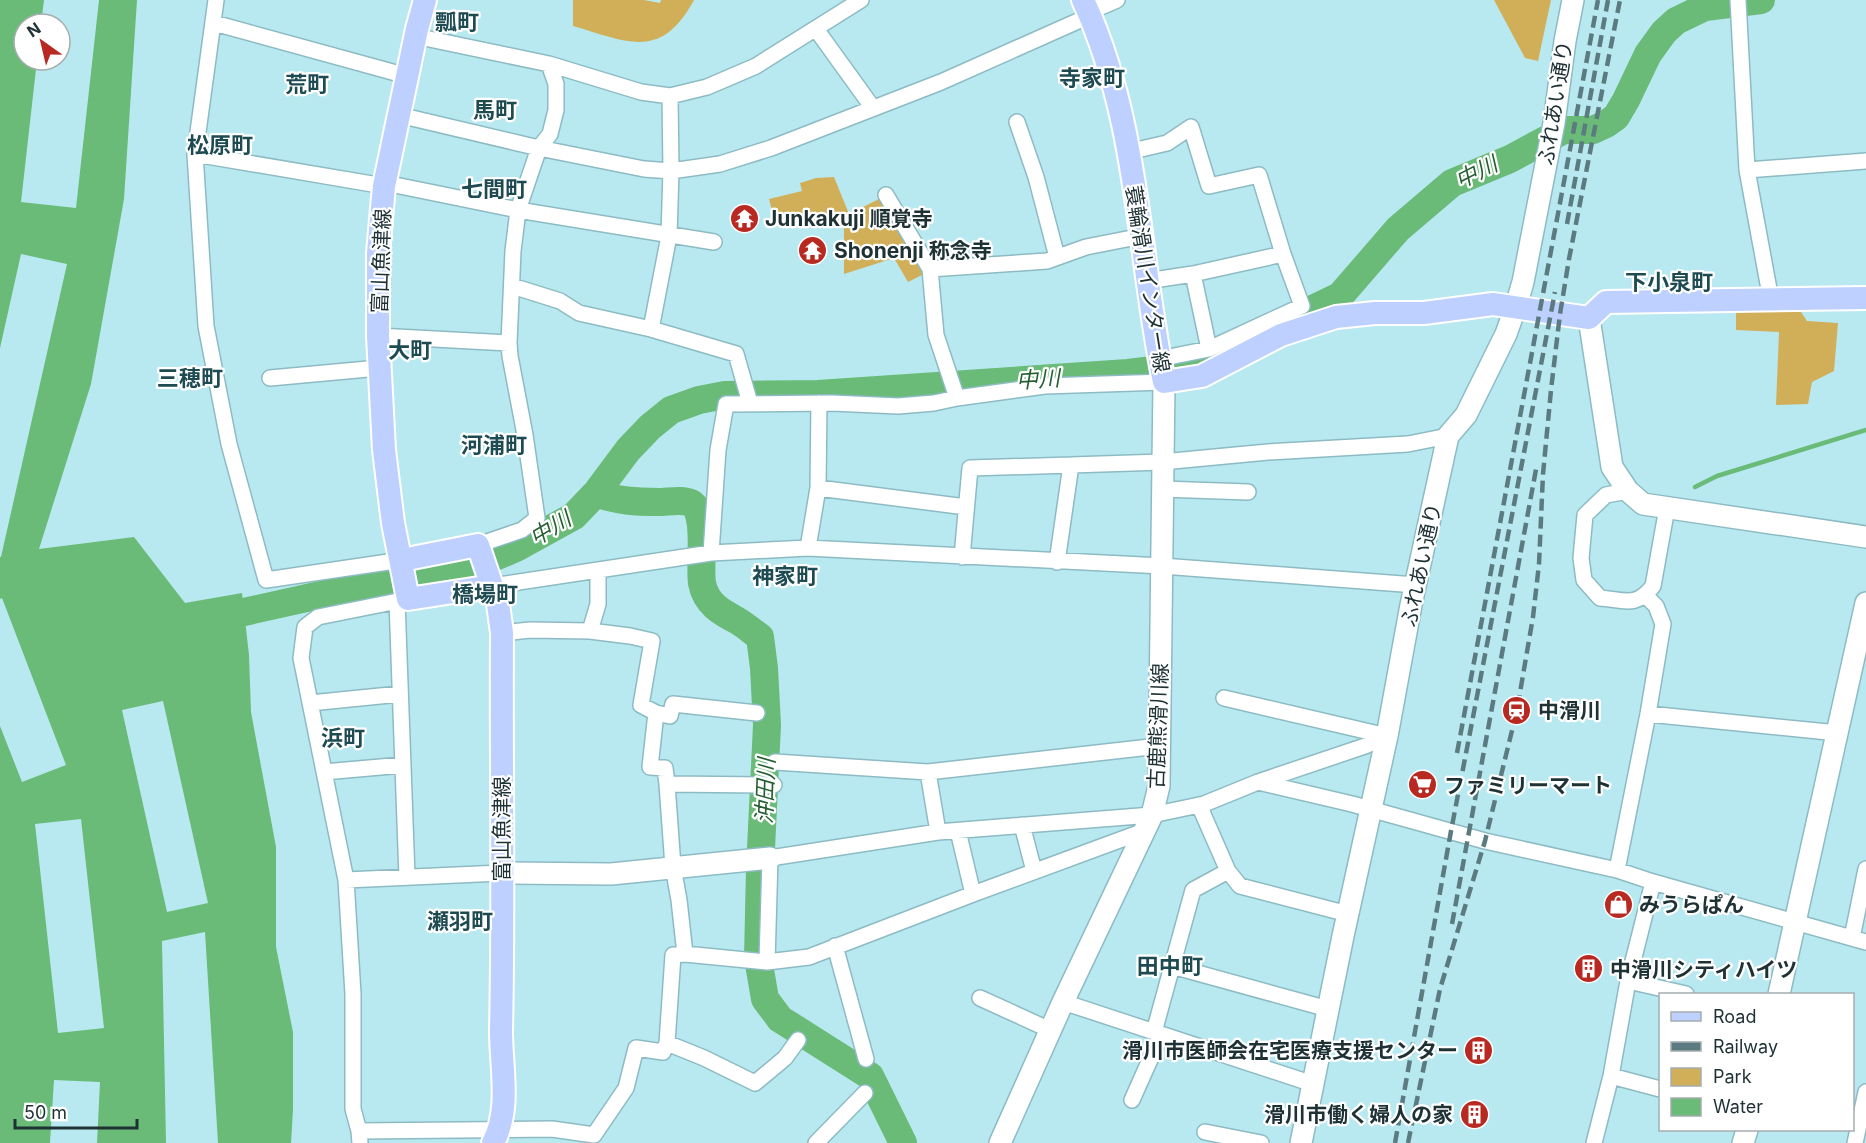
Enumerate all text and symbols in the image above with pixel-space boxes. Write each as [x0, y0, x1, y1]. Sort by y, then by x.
district label: 瓢町 [435, 9, 479, 35]
north arrow [12, 12, 72, 72]
text: N [23, 18, 44, 41]
street label: ふれあい通り [1533, 39, 1577, 167]
district label: 寺家町 [1059, 65, 1125, 91]
district label: 荒町 [285, 71, 329, 97]
district label: 馬町 [473, 97, 517, 123]
district label: 松原町 [187, 132, 253, 158]
water label: 中川 [1450, 150, 1503, 194]
district label: 七間町 [461, 176, 527, 202]
street label: 蓑輪滑川インター線 [1121, 184, 1175, 374]
temple icon: Junkakuji 順覚寺 [728, 202, 760, 234]
place label: Junkakuji 順覚寺 [765, 206, 932, 231]
street label: 富山魚津線 [367, 208, 395, 314]
temple icon: Shonenji 称念寺 [797, 234, 829, 266]
place label: Shonenji 称念寺 [834, 238, 992, 263]
district label: 下小泉町 [1625, 269, 1713, 295]
district label: 大町 [388, 337, 432, 363]
water label: 中川 [1015, 364, 1063, 394]
district label: 三穂町 [157, 365, 223, 391]
district label: 河浦町 [461, 432, 527, 458]
street label: ふれあい通り [1396, 501, 1446, 629]
water label: 中川 [524, 504, 577, 550]
district label: 神家町 [752, 563, 818, 589]
district label: 橋場町 [452, 581, 518, 607]
street label: 古鹿熊滑川線 [1143, 663, 1173, 789]
station icon: 中滑川 [1501, 694, 1533, 726]
place label: 中滑川 [1538, 698, 1601, 723]
district label: 浜町 [321, 725, 365, 751]
water label: 沖田川 [751, 756, 779, 824]
supermarket icon: ファミリーマート [1407, 769, 1439, 801]
place label: ファミリーマート [1444, 773, 1612, 798]
street label: 富山魚津線 [489, 777, 514, 882]
shop icon: みうらぱん [1602, 888, 1634, 920]
place label: みうらぱん [1639, 892, 1744, 917]
district label: 瀬羽町 [427, 908, 493, 934]
district label: 田中町 [1137, 953, 1203, 979]
building icon: 中滑川シティハイツ [1573, 953, 1605, 985]
place label: 中滑川シティハイツ [1610, 957, 1797, 982]
legend [1659, 993, 1854, 1131]
text: Road [1713, 1006, 1756, 1027]
building icon: 滑川市医師会在宅医療支援センター [1463, 1034, 1495, 1066]
text: Railway [1713, 1036, 1778, 1057]
place label: 滑川市医師会在宅医療支援センター [1122, 1038, 1458, 1063]
text: Park [1713, 1066, 1752, 1087]
scale bar [15, 1092, 136, 1130]
text: Water [1713, 1096, 1763, 1117]
building icon: 滑川市働く婦人の家 [1458, 1098, 1490, 1130]
text: 50 m [24, 1102, 67, 1123]
place label: 滑川市働く婦人の家 [1264, 1102, 1453, 1127]

